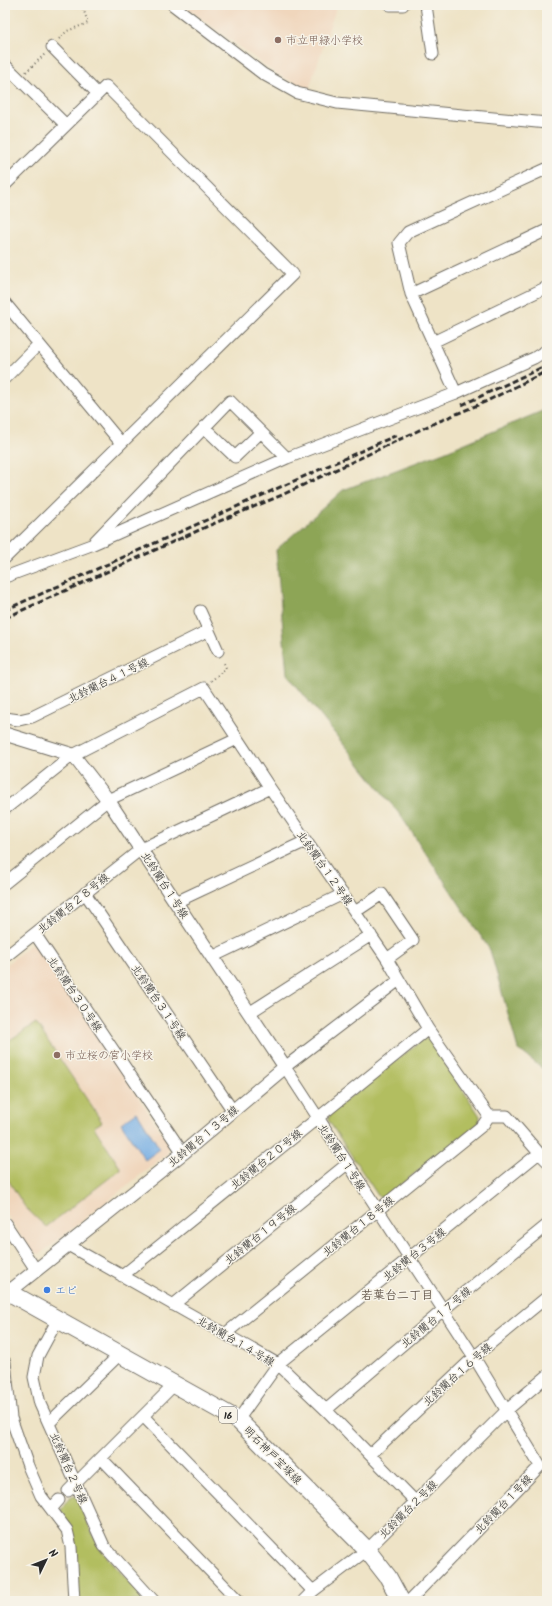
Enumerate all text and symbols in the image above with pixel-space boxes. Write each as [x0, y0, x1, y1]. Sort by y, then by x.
place label: 市立甲緑小学校 [286, 32, 363, 50]
marker: 市立甲緑小学校 [273, 35, 283, 45]
street label: 北鈴蘭台４１号線 [65, 654, 152, 708]
street label: 北鈴蘭台１２号線 [292, 827, 357, 910]
street label: 北鈴蘭台１号線 [136, 848, 193, 923]
street label: 北鈴蘭台２８号線 [34, 869, 113, 938]
street label: 北鈴蘭台３０号線 [42, 953, 106, 1036]
street label: 北鈴蘭台３１号線 [126, 961, 190, 1044]
place label: 市立桜の宮小学校 [65, 1047, 153, 1065]
marker: 市立桜の宮小学校 [52, 1050, 62, 1060]
street label: 北鈴蘭台１３号線 [164, 1102, 243, 1172]
street label: 北鈴蘭台１号線 [313, 1120, 370, 1195]
street label: 北鈴蘭台２０号線 [227, 1125, 306, 1194]
street label: 北鈴蘭台１８号線 [319, 1192, 398, 1261]
street label: 北鈴蘭台１９号線 [221, 1200, 300, 1269]
street label: 北鈴蘭台３号線 [379, 1224, 450, 1286]
place label: エピ [55, 1282, 77, 1300]
street label: 北鈴蘭台１７号線 [397, 1283, 476, 1353]
marker: エピ [42, 1285, 52, 1295]
district label: 若葉台二丁目 [361, 1286, 433, 1305]
street label: 北鈴蘭台１４号線 [193, 1312, 278, 1372]
street label: 北鈴蘭台１６号線 [419, 1339, 496, 1411]
road number: 16 [219, 1407, 237, 1423]
street label: 明石神戸宝塚線 [239, 1422, 306, 1489]
street label: 北鈴蘭台２号線 [44, 1430, 92, 1507]
street label: 北鈴蘭台１号線 [471, 1471, 537, 1539]
street label: 北鈴蘭台２号線 [375, 1476, 442, 1543]
north arrow [26, 1540, 66, 1580]
text: N [44, 1545, 62, 1563]

